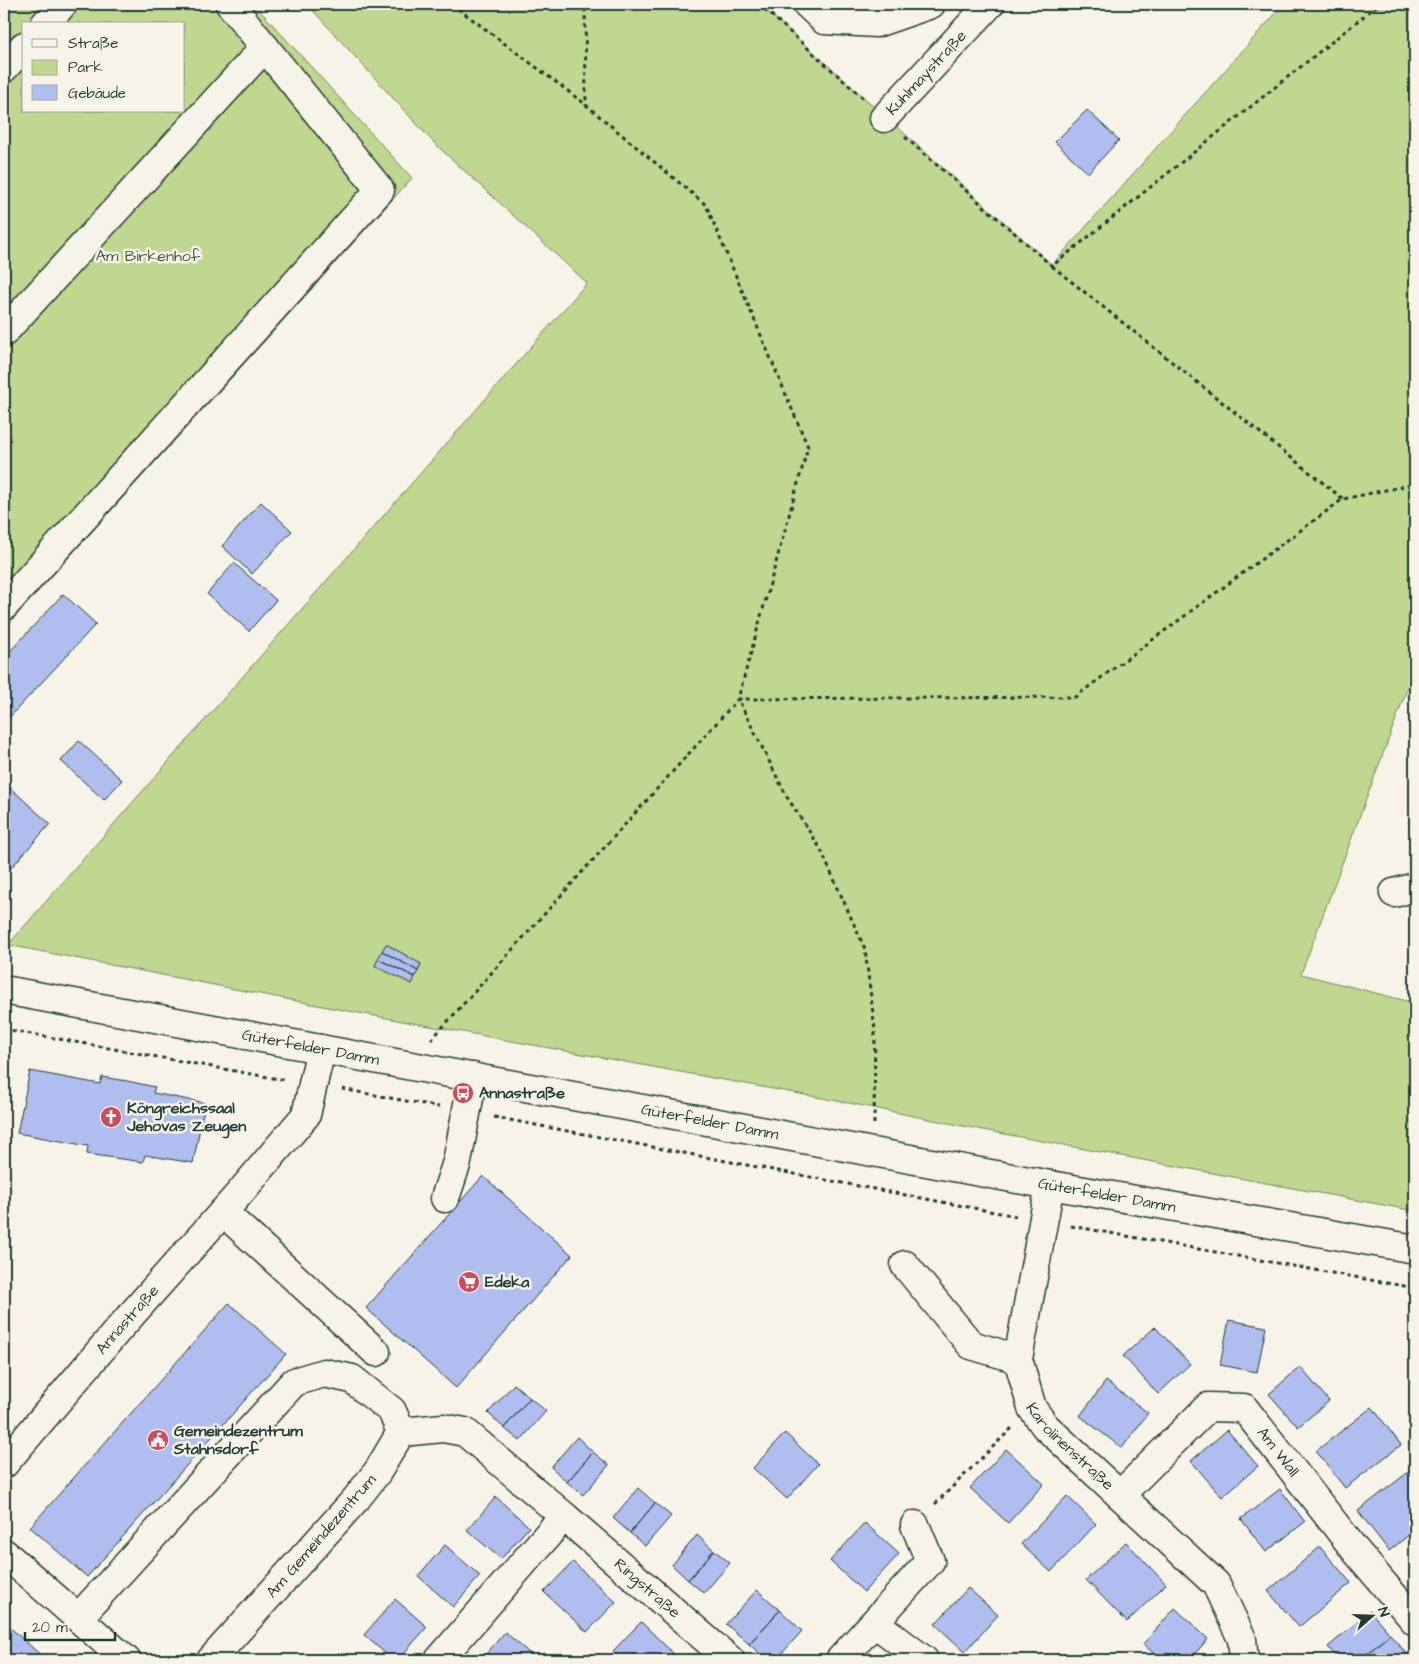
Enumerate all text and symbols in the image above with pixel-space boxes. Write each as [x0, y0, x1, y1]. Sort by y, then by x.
legend [22, 22, 185, 112]
street label: Kuhlmaystraße [881, 25, 972, 120]
text: Straße [68, 33, 118, 54]
text: Park [68, 57, 103, 78]
text: Gebäude [68, 83, 126, 104]
park label: Am Birkenhof [96, 245, 201, 267]
street label: Güterfelder Damm [240, 1024, 382, 1071]
bus stop icon: Annastraße [451, 1081, 475, 1105]
place label: Annastraße [479, 1082, 565, 1104]
place label: Köngreichssaal Jehovas Zeugen [126, 1097, 246, 1139]
street label: Güterfelder Damm [639, 1098, 781, 1145]
church icon: Köngreichssaal Jehovas Zeugen [99, 1105, 123, 1129]
street label: Güterfelder Damm [1036, 1172, 1178, 1218]
supermarket icon: Edeka [457, 1270, 481, 1294]
place label: Edeka [485, 1271, 530, 1293]
street label: Annastraße [91, 1280, 164, 1359]
street label: Karolinenstraße [1021, 1398, 1119, 1496]
place label: Gemeindezentrum Stahnsdorf [173, 1420, 303, 1460]
street label: Am Wall [1252, 1422, 1305, 1481]
public building icon: Gemeindezentrum Stahnsdorf [146, 1428, 170, 1452]
street label: Am Gemeindezentrum [261, 1469, 381, 1603]
street label: Ringstraße [609, 1553, 686, 1624]
north arrow [1346, 1592, 1396, 1642]
text: N [1372, 1604, 1394, 1620]
scale bar [25, 1609, 115, 1641]
text: 20 m [32, 1617, 68, 1638]

